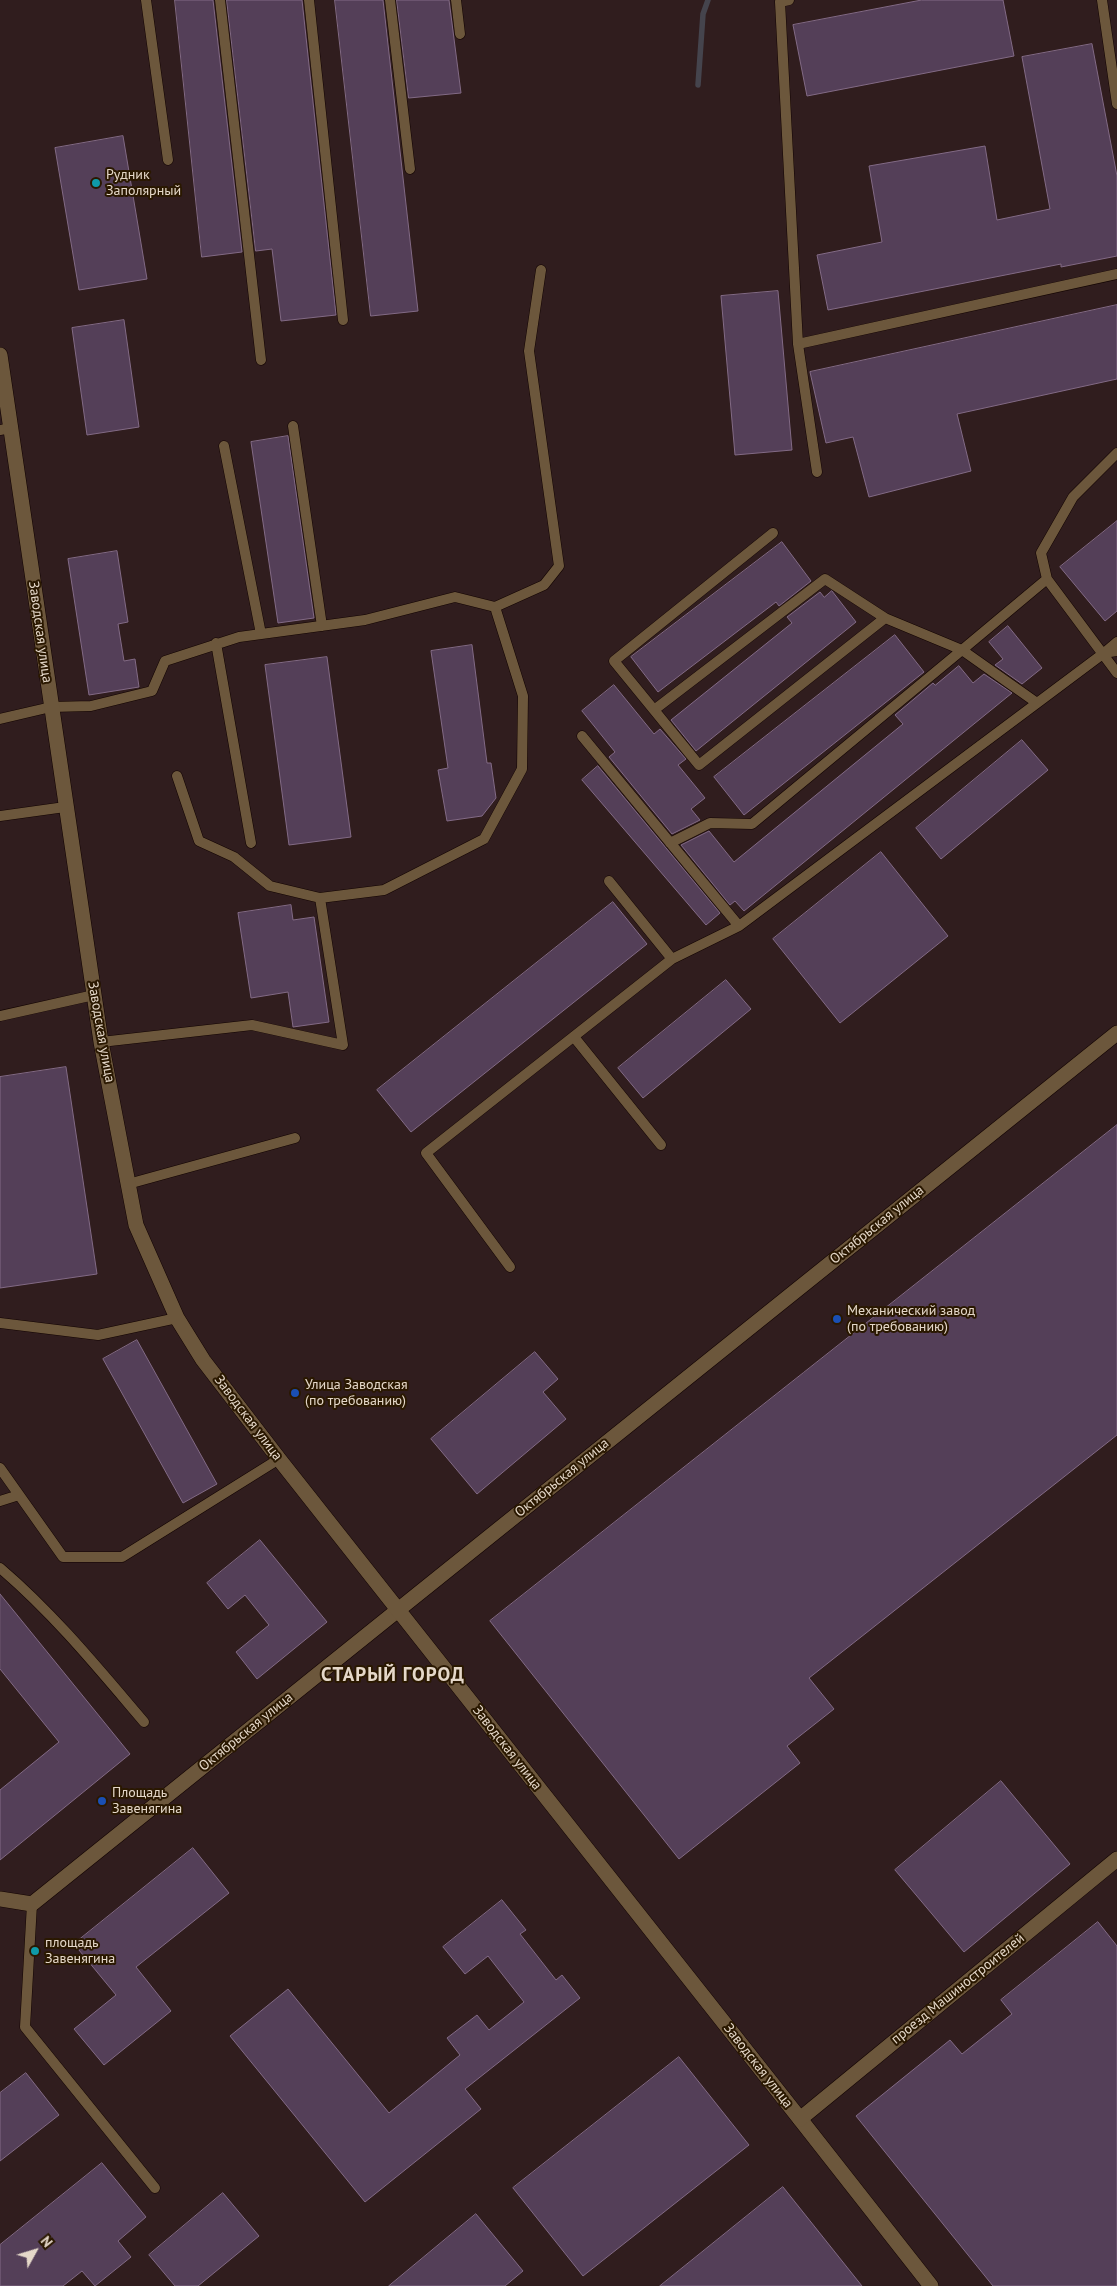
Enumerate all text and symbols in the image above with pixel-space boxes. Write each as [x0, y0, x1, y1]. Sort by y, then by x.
place label: Рудник Заполярный [106, 167, 181, 200]
marker: Рудник Заполярный [90, 177, 102, 189]
street label: Заводская улица [25, 580, 55, 684]
street label: Заводская улица [84, 980, 118, 1084]
street label: Октябрьская улица [827, 1182, 927, 1268]
place label: Механический завод (по требованию) [847, 1303, 975, 1335]
marker: Механический завод (по требованию) [831, 1313, 843, 1325]
street label: Заводская улица [210, 1372, 286, 1464]
place label: Улица Заводская (по требованию) [305, 1377, 408, 1410]
marker: Улица Заводская (по требованию) [289, 1387, 301, 1399]
street label: Октябрьская улица [512, 1435, 612, 1521]
district label: СТАРЫЙ ГОРОД [320, 1665, 466, 1687]
street label: Октябрьская улица [196, 1689, 296, 1775]
street label: Заводская улица [469, 1702, 545, 1794]
place label: Площадь Завенягина [112, 1785, 182, 1818]
marker: Площадь Завенягина [96, 1795, 108, 1807]
street label: проезд Машиностроителей [888, 1930, 1028, 2048]
place label: площадь Завенягина [45, 1935, 115, 1968]
marker: площадь Завенягина [29, 1945, 41, 1957]
street label: Заводская улица [720, 2020, 796, 2112]
north arrow [10, 2226, 60, 2276]
text: N [37, 2232, 57, 2251]

